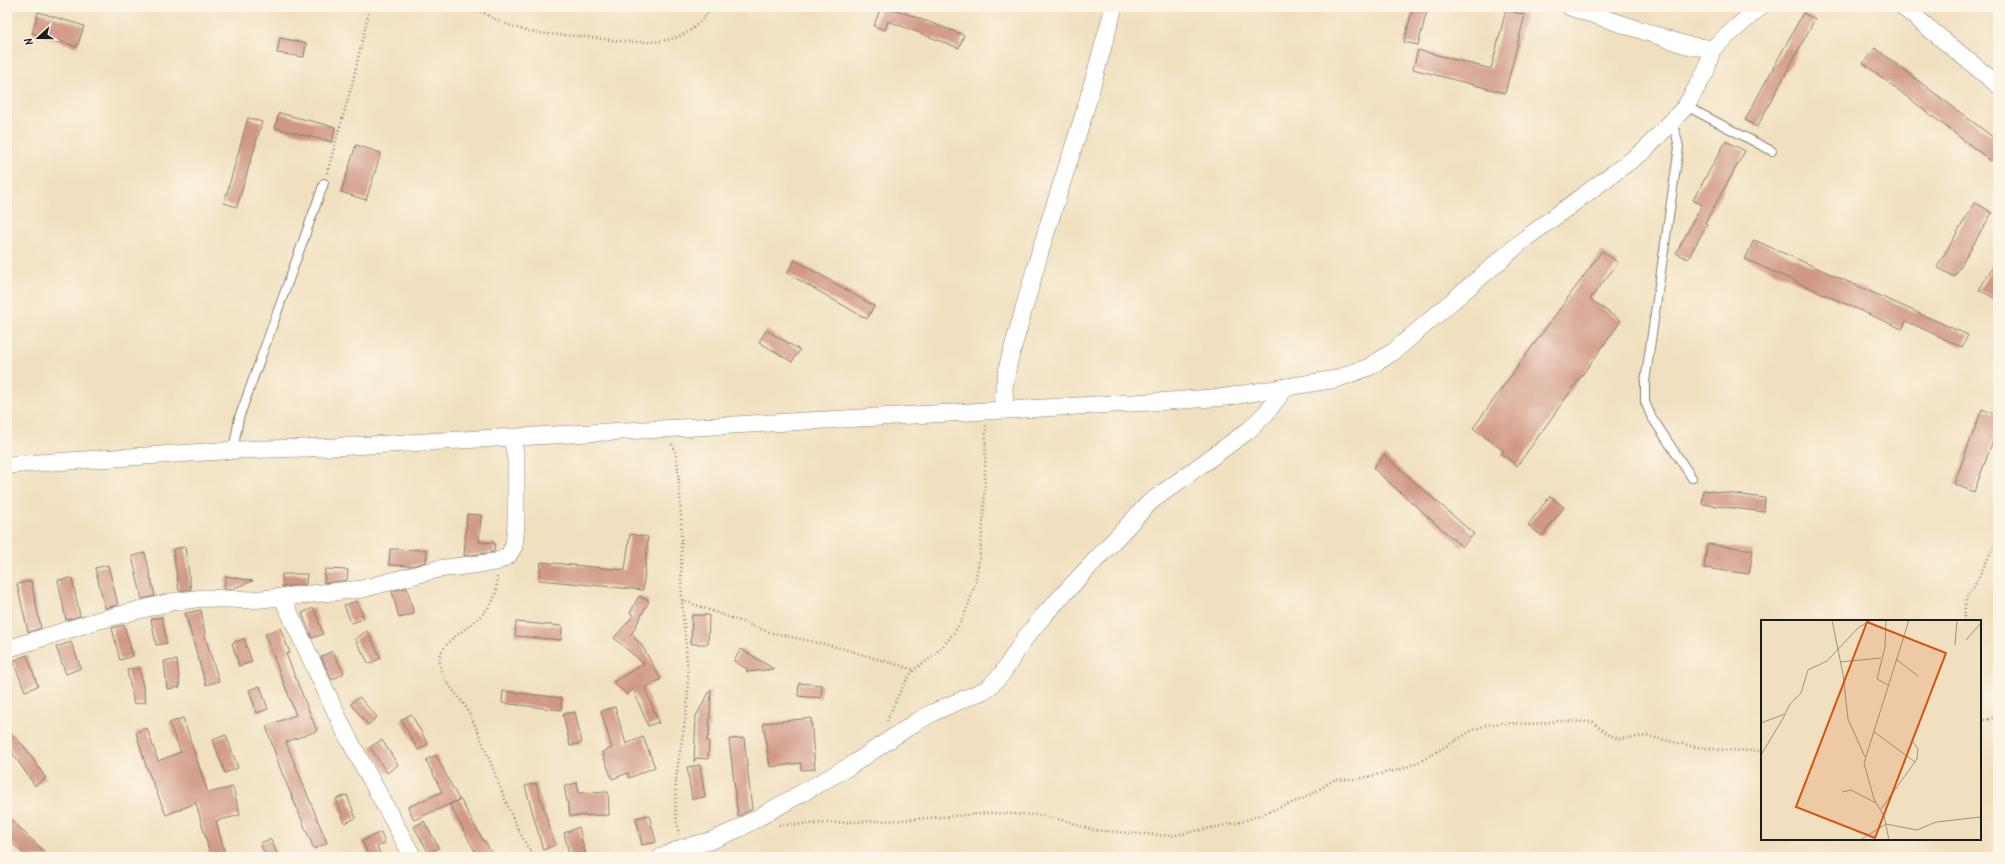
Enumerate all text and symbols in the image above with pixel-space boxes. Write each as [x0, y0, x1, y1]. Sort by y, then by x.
north arrow [18, 18, 58, 58]
text: N [20, 35, 39, 48]
inset map [1761, 620, 1981, 840]

